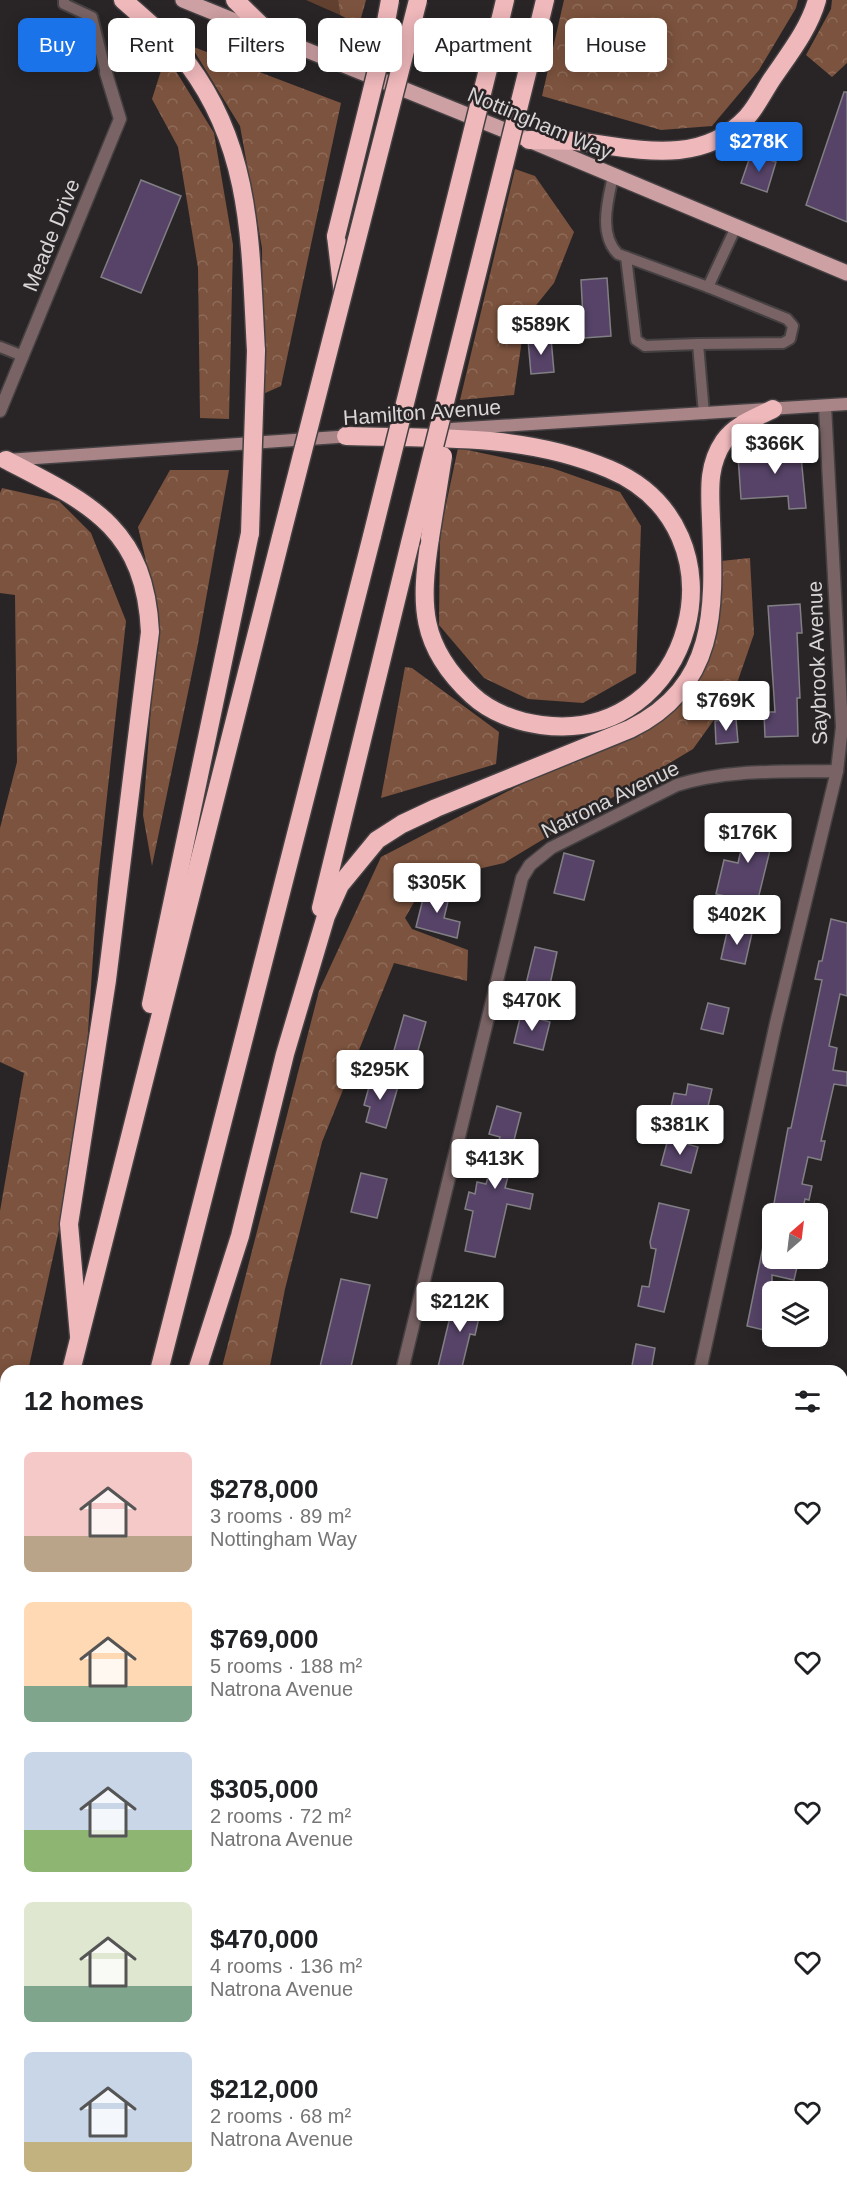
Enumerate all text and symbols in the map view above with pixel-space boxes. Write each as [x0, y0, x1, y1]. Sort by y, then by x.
chip: Buy [18, 18, 96, 72]
chip: Rent [108, 18, 195, 72]
chip: Filters [207, 18, 306, 72]
chip: New [318, 18, 402, 72]
chip: Apartment [414, 18, 553, 72]
chip: House [565, 18, 667, 72]
street label: Nottingham Way [464, 82, 616, 164]
pin: $278K [717, 122, 801, 173]
text: $278K [730, 130, 788, 152]
street label: Meade Drive [18, 175, 84, 295]
pin: $589K [499, 305, 583, 356]
text: $589K [512, 313, 570, 335]
street label: Hamilton Avenue [342, 395, 502, 429]
pin: $366K [733, 424, 817, 475]
text: $366K [746, 432, 804, 454]
street label: Saybrook Avenue [803, 581, 831, 745]
pin: $769K [684, 681, 768, 732]
text: $769K [697, 689, 755, 711]
street label: Natrona Avenue [537, 756, 683, 842]
pin: $176K [706, 813, 790, 864]
text: $176K [719, 821, 777, 843]
pin: $305K [395, 863, 479, 914]
text: $305K [408, 871, 466, 893]
pin: $402K [695, 895, 779, 946]
text: $402K [708, 903, 766, 925]
pin: $470K [490, 981, 574, 1032]
text: $470K [503, 989, 561, 1011]
pin: $295K [338, 1050, 422, 1101]
text: $295K [351, 1058, 409, 1080]
pin: $381K [638, 1105, 722, 1156]
text: $381K [651, 1113, 709, 1135]
pin: $413K [453, 1139, 537, 1190]
text: $413K [466, 1147, 524, 1169]
north arrow [762, 1203, 828, 1269]
map controls [762, 1203, 828, 1347]
button: layers [762, 1281, 828, 1347]
pin: $212K [418, 1282, 502, 1333]
text: $212K [431, 1290, 489, 1312]
icon: filters [791, 1385, 824, 1418]
text: 12 homes [24, 1386, 144, 1416]
text: $278,000 [210, 1474, 318, 1504]
icon: home [72, 1476, 144, 1548]
icon: heart [791, 1496, 824, 1529]
text: 3 rooms · 89 m² [210, 1505, 351, 1527]
text: Nottingham Way [210, 1528, 357, 1550]
text: $769,000 [210, 1624, 318, 1654]
icon: home [72, 1626, 144, 1698]
icon: heart [791, 1646, 824, 1679]
text: 5 rooms · 188 m² [210, 1655, 362, 1677]
text: Natrona Avenue [210, 1678, 353, 1700]
text: $305,000 [210, 1774, 318, 1804]
icon: home [72, 1776, 144, 1848]
icon: heart [791, 1796, 824, 1829]
text: 2 rooms · 72 m² [210, 1805, 351, 1827]
text: Natrona Avenue [210, 1828, 353, 1850]
text: $470,000 [210, 1924, 318, 1954]
icon: home [72, 1926, 144, 1998]
icon: heart [791, 1946, 824, 1979]
text: 4 rooms · 136 m² [210, 1955, 362, 1977]
text: Natrona Avenue [210, 1978, 353, 2000]
text: $212,000 [210, 2074, 318, 2104]
icon: home [72, 2076, 144, 2148]
icon: heart [791, 2096, 824, 2129]
text: 2 rooms · 68 m² [210, 2105, 351, 2127]
text: Natrona Avenue [210, 2128, 353, 2150]

